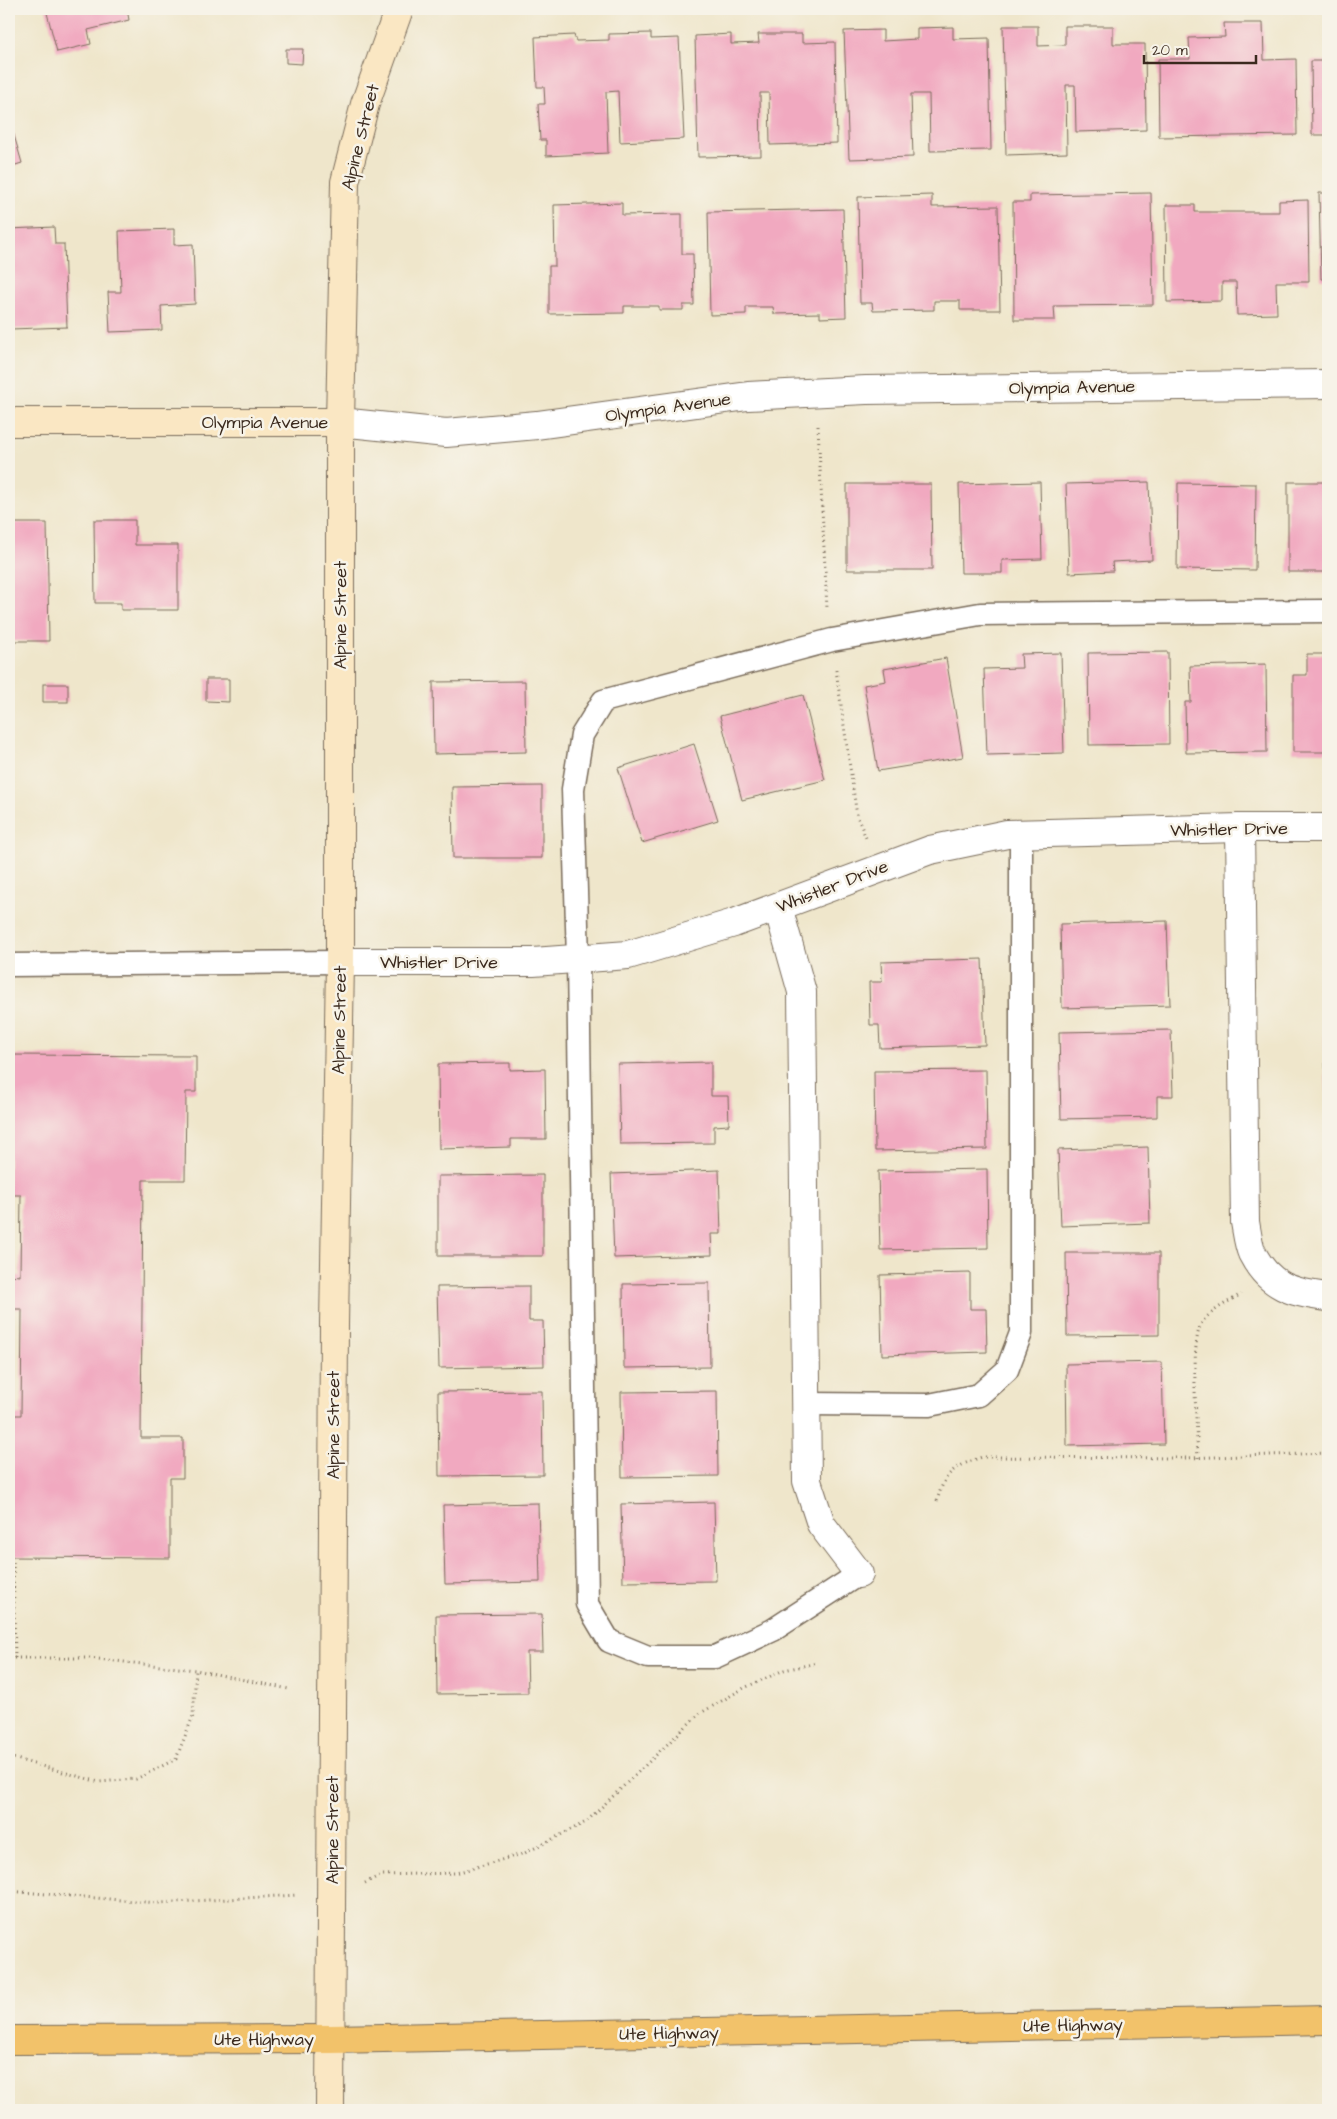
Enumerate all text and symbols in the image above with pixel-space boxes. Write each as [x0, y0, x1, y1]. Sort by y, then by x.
scale bar [1144, 32, 1257, 64]
text: 20 m [1152, 40, 1188, 61]
street label: Alpine Street [335, 81, 386, 193]
street label: Olympia Avenue [1009, 374, 1136, 402]
street label: Olympia Avenue [604, 386, 733, 430]
street label: Olympia Avenue [202, 410, 328, 436]
street label: Alpine Street [328, 560, 353, 669]
street label: Whistler Drive [1170, 816, 1288, 843]
street label: Whistler Drive [773, 854, 892, 919]
street label: Whistler Drive [380, 950, 498, 975]
street label: Alpine Street [326, 965, 353, 1075]
street label: Alpine Street [321, 1370, 346, 1479]
street label: Alpine Street [320, 1775, 345, 1884]
street label: Ute Highway [1023, 2012, 1123, 2040]
street label: Ute Highway [619, 2020, 719, 2048]
street label: Ute Highway [214, 2027, 314, 2053]

